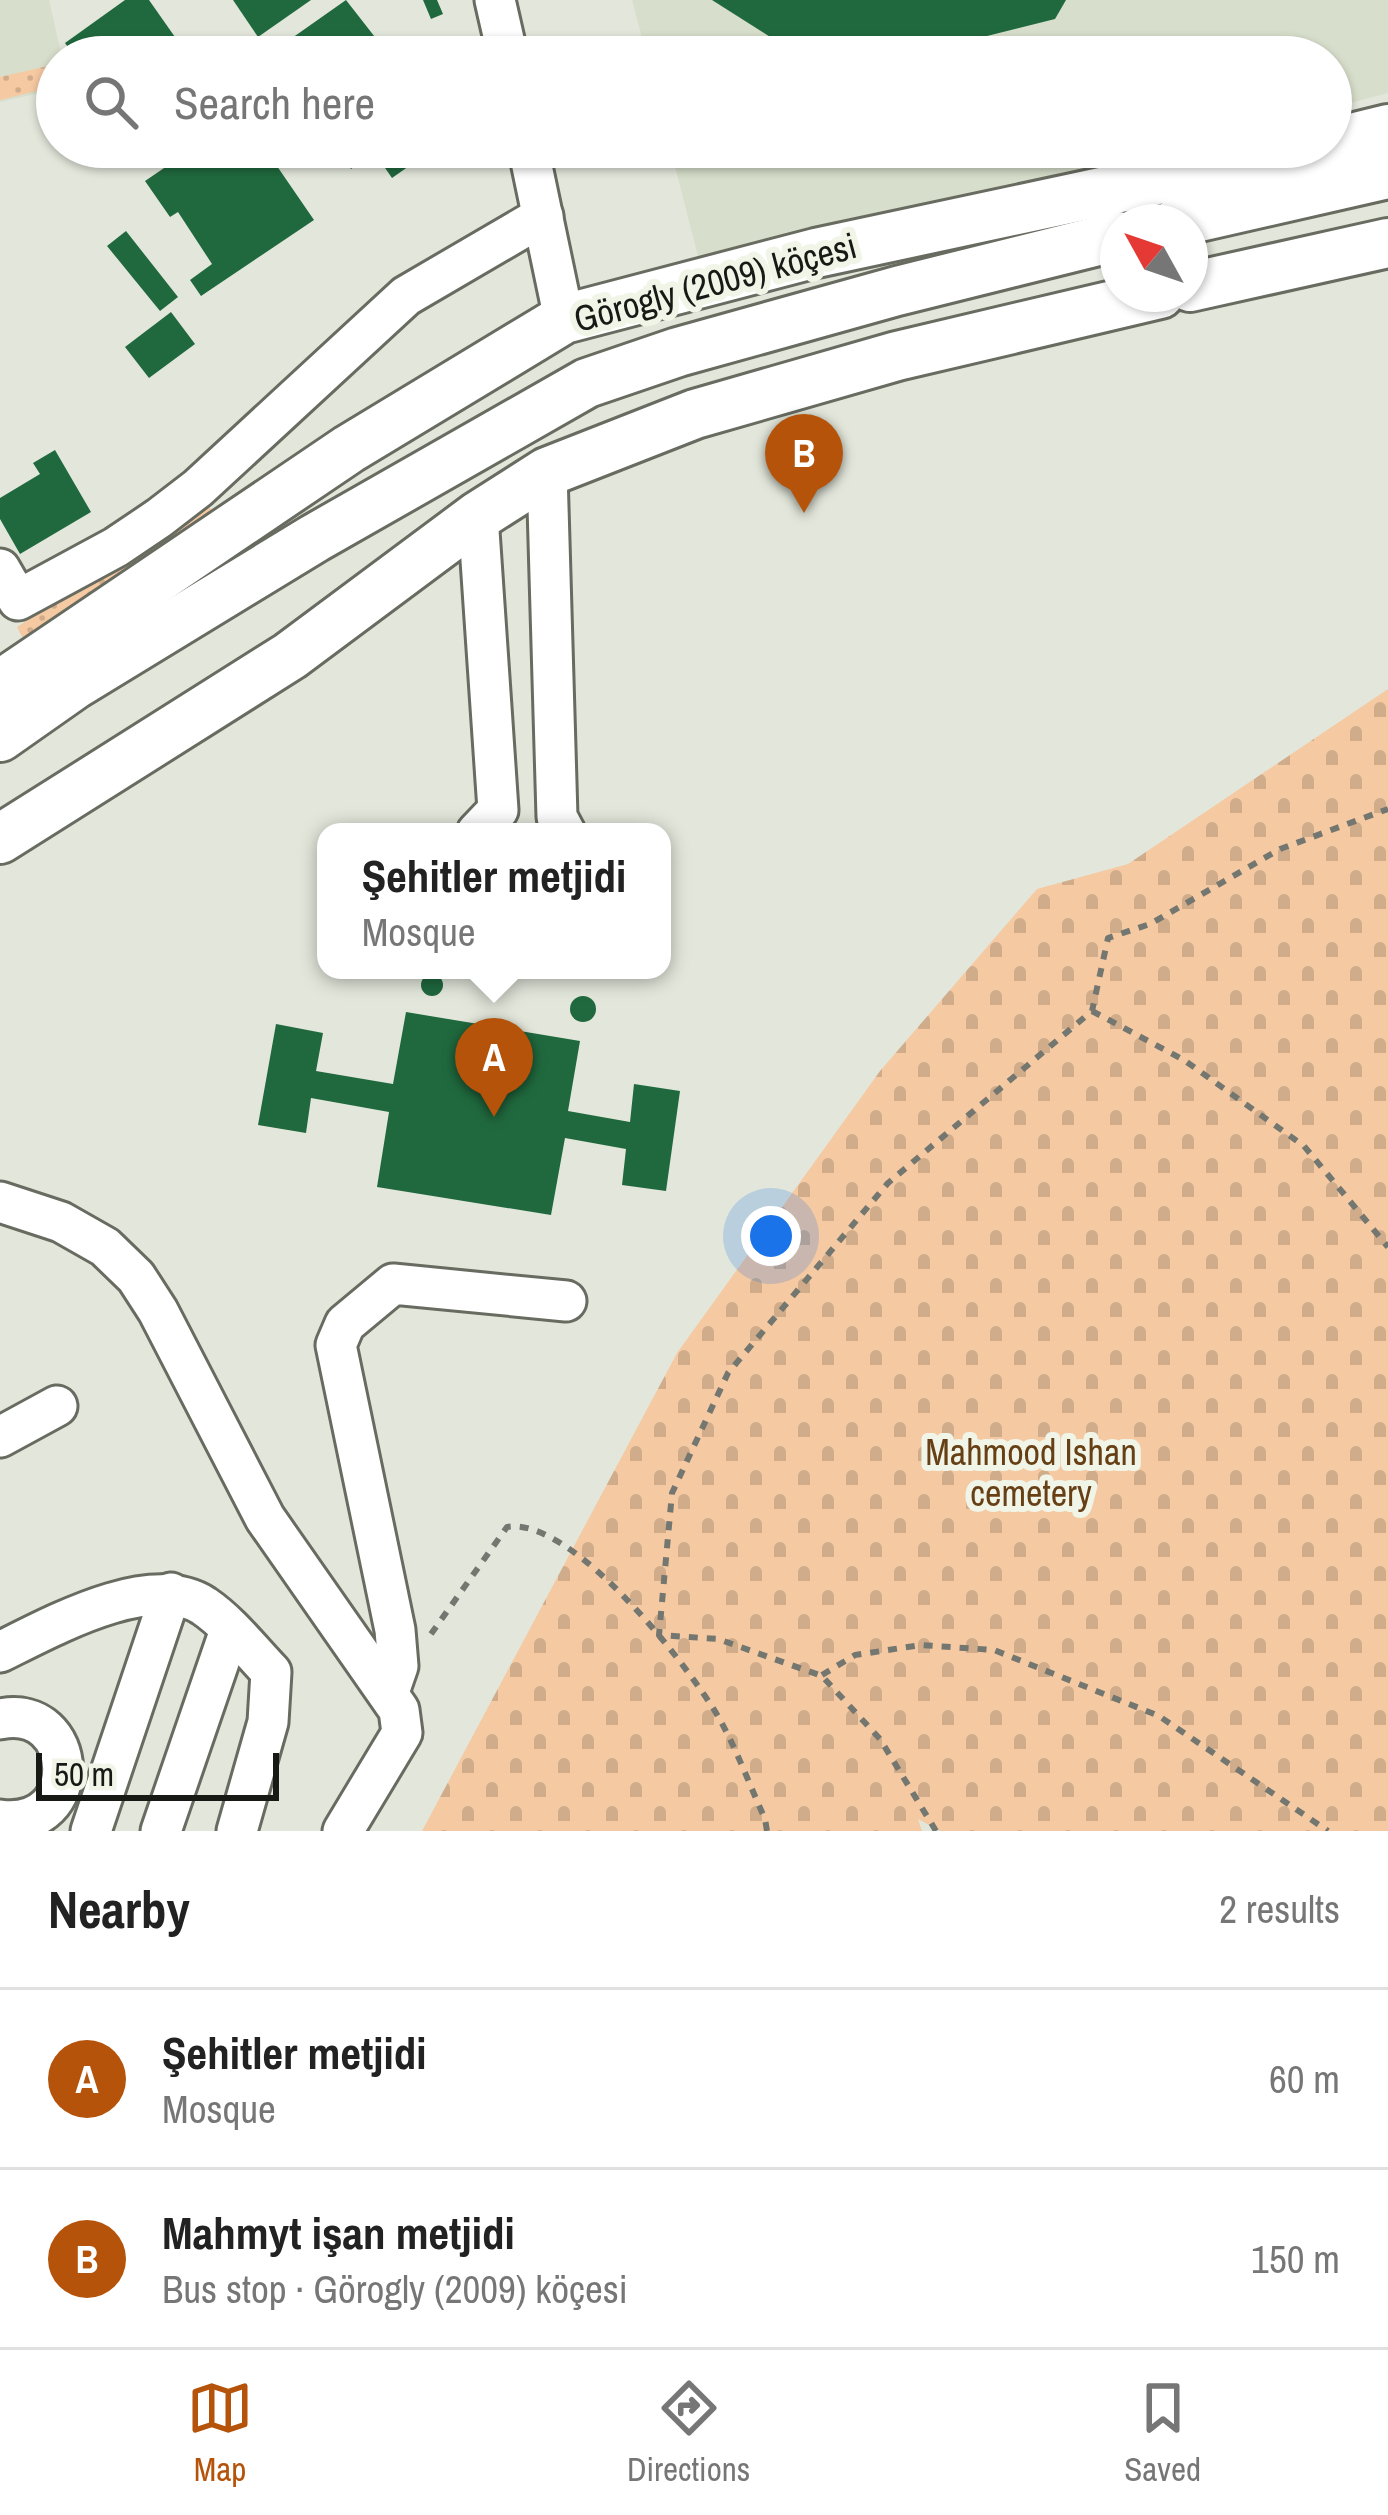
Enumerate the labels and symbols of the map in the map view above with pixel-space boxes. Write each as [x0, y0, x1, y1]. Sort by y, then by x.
north arrow [1100, 204, 1208, 312]
street label: Görogly (2009) köçesi [569, 221, 861, 343]
pin: B [765, 414, 843, 513]
pin: A [455, 1018, 533, 1117]
your location [741, 1206, 801, 1266]
park label: Mahmood Ishan cemetery [925, 1428, 1137, 1517]
scale bar [36, 1747, 279, 1800]

